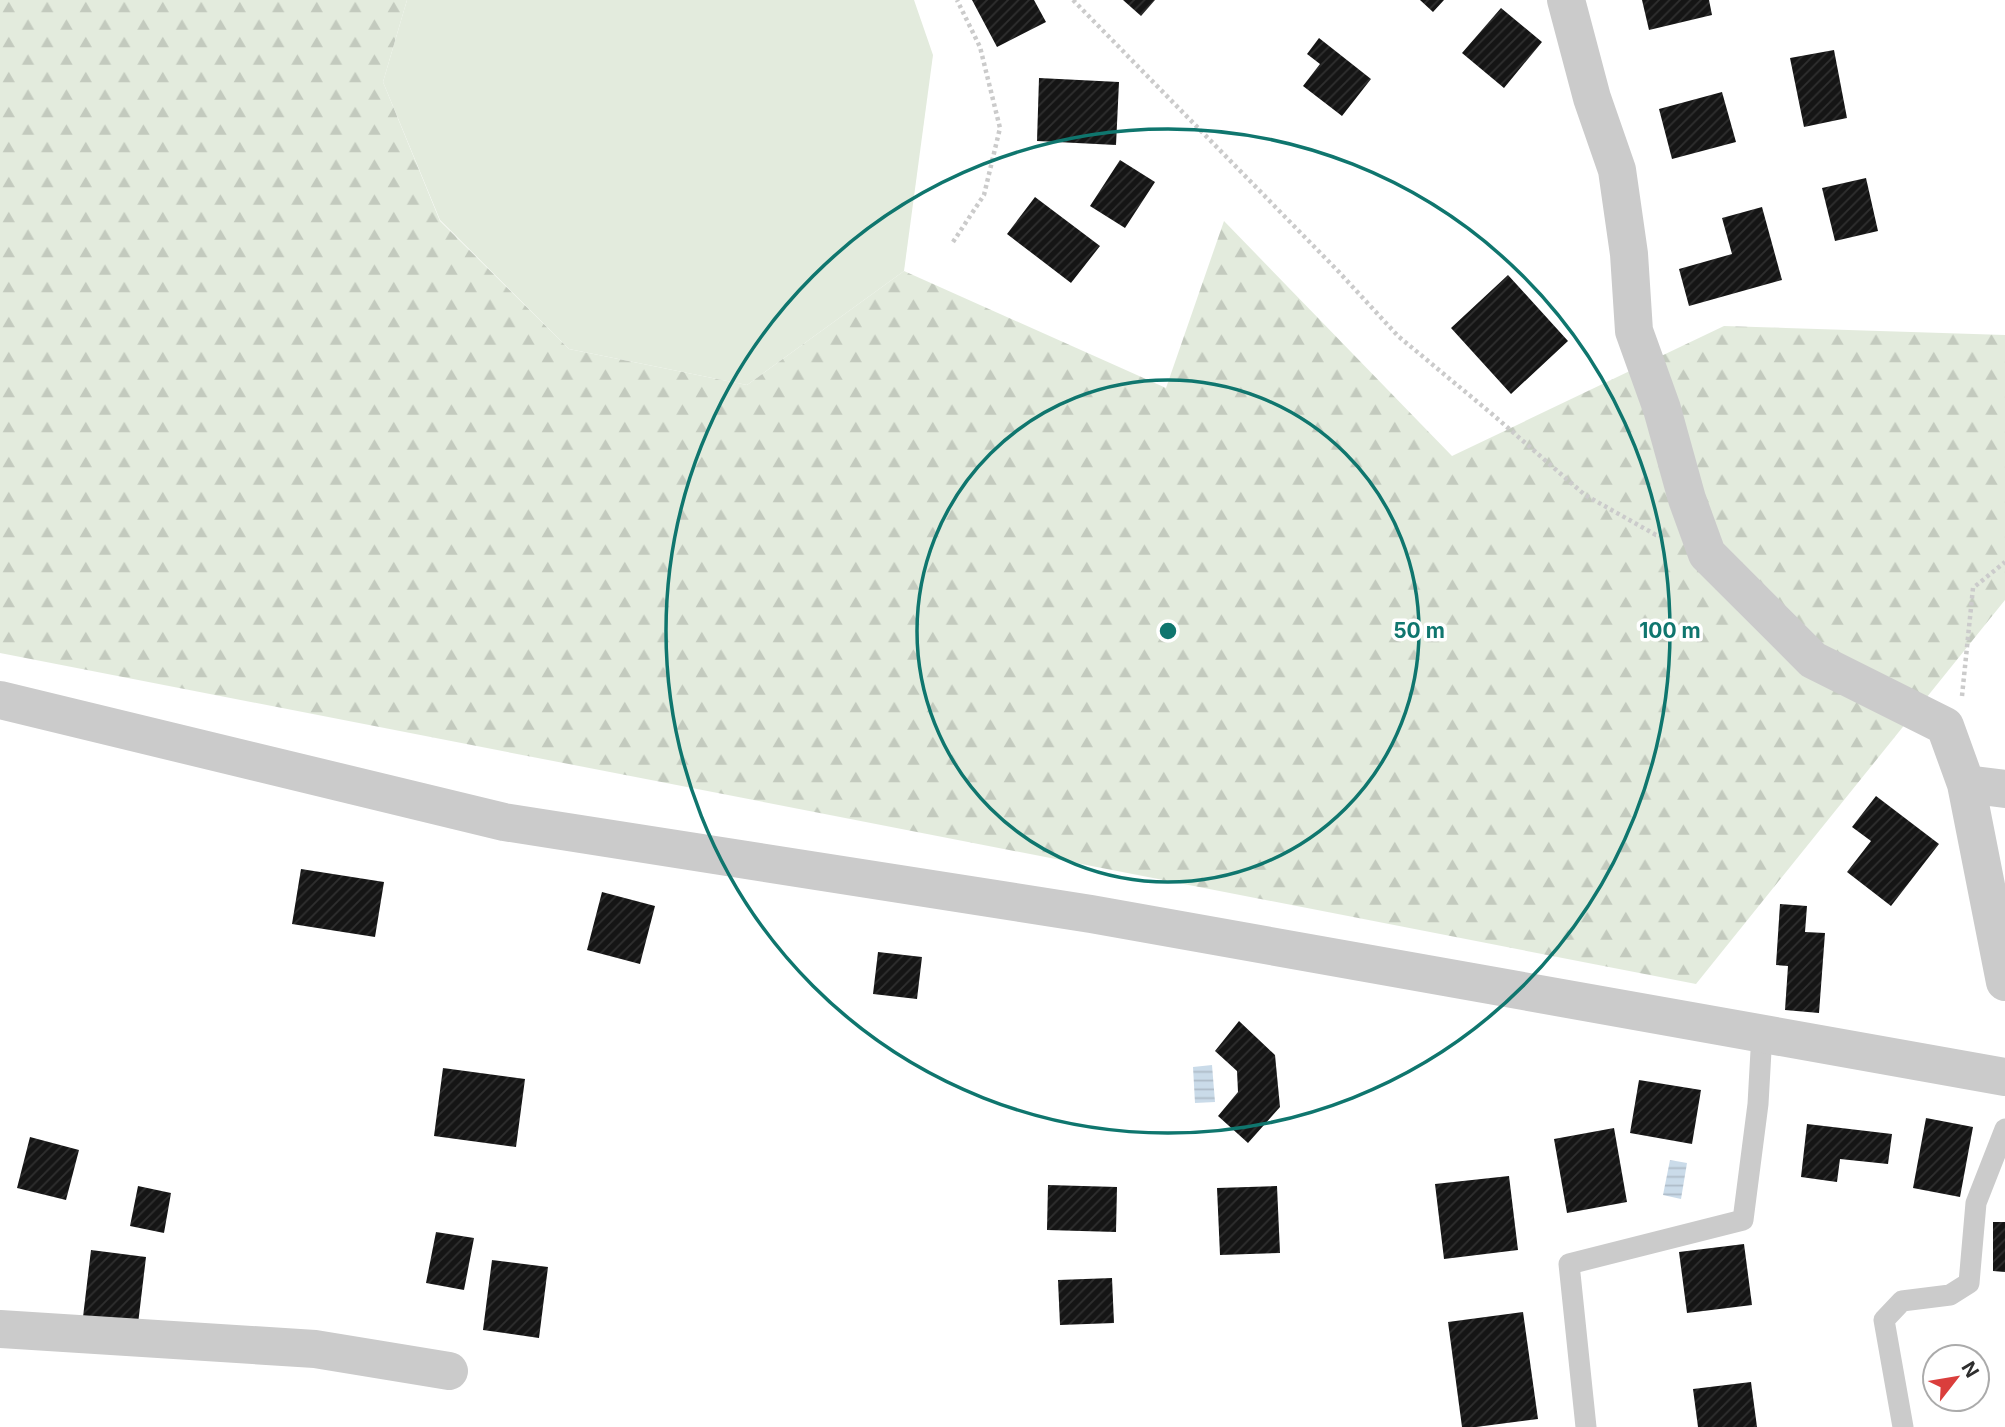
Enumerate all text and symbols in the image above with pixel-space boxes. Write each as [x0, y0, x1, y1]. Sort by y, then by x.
text: 50 m [1393, 618, 1445, 643]
text: 100 m [1639, 618, 1701, 643]
centre of rings [1156, 619, 1180, 643]
north arrow [1921, 1343, 1991, 1413]
text: N [1957, 1357, 1984, 1382]

